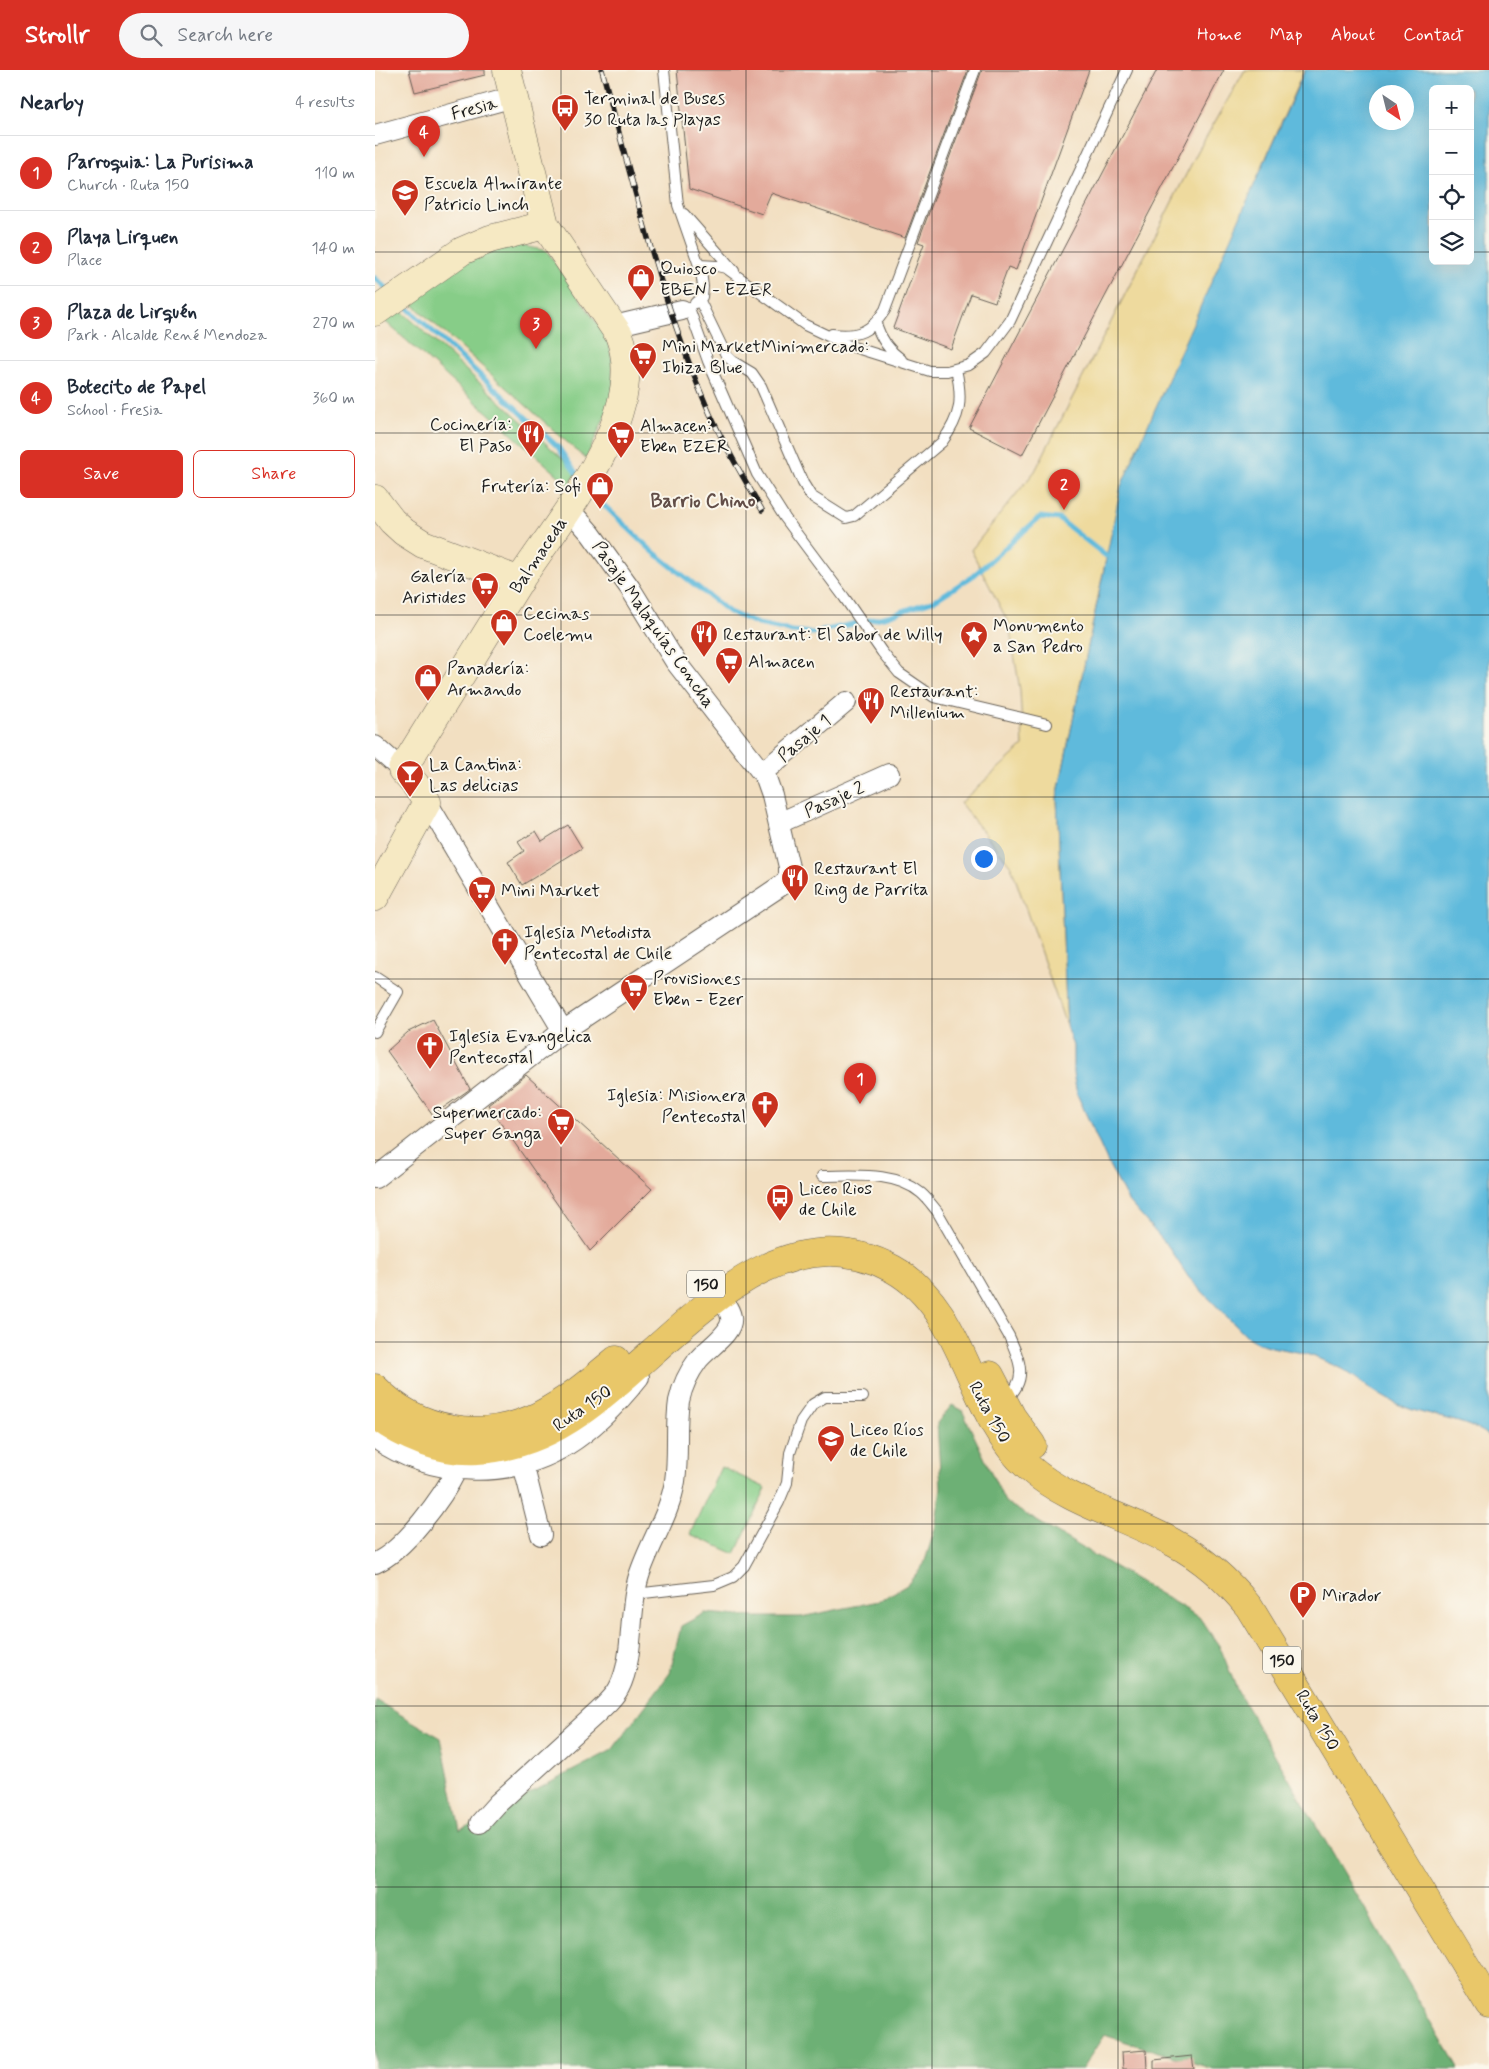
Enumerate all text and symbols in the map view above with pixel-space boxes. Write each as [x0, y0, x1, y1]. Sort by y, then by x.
search box [119, 13, 469, 58]
text: Strollr [25, 20, 89, 51]
icon: search [137, 21, 165, 49]
text: Search here [177, 23, 273, 48]
text: Home [1197, 23, 1242, 47]
text: Map [1270, 23, 1303, 47]
text: About [1331, 23, 1375, 47]
text: Contact [1403, 23, 1464, 47]
north arrow [1369, 85, 1414, 130]
map controls [1429, 85, 1474, 265]
button: + [1429, 85, 1474, 130]
place label: Terminal de Buses 30 Ruta las Playas [584, 87, 725, 132]
text: Nearby [20, 89, 84, 117]
street label: Fresia [449, 91, 500, 127]
text: 4 results [295, 92, 355, 113]
bus stop icon: Terminal de Buses 30 Ruta las Playas [550, 93, 580, 132]
pin: 4 [408, 116, 440, 157]
button: − [1429, 130, 1474, 175]
text: Parroquia: La Purisima [67, 150, 253, 175]
text: 1 [32, 163, 40, 184]
text: 110 m [314, 163, 355, 184]
place label: Escuela Almirante Patricio Linch [424, 172, 562, 217]
text: Church · Ruta 150 [67, 175, 189, 196]
button: locate [1429, 175, 1474, 220]
school or university icon: Escuela Almirante Patricio Linch [390, 178, 420, 217]
button: layers [1429, 220, 1474, 265]
text: Playa Lirquen [67, 225, 178, 250]
text: 2 [32, 238, 40, 259]
text: 140 m [311, 238, 355, 259]
text: Place [67, 250, 102, 271]
place label: Quiosco EBEN - EZER [660, 257, 772, 302]
shop icon: Quiosco EBEN - EZER [626, 263, 656, 302]
text: Plaza de Lirquén [67, 300, 197, 325]
pin: 3 [520, 308, 552, 349]
text: 3 [32, 313, 40, 334]
text: 270 m [312, 313, 355, 334]
text: Park · Alcalde René Mendoza [67, 325, 267, 346]
place label: Mini MarketMinimercado: Ibiza Blue [662, 335, 869, 380]
supermarket icon: Mini MarketMinimercado: Ibiza Blue [628, 341, 658, 380]
text: Botecito de Papel [67, 375, 206, 400]
text: 4 [31, 388, 41, 409]
text: 360 m [312, 388, 355, 409]
text: School · Fresia [67, 400, 162, 421]
place label: Cocinería: El Paso [430, 413, 512, 458]
place label: Almacen: Eben EZER [640, 414, 730, 459]
restaurant icon: Cocinería: El Paso [516, 419, 546, 458]
supermarket icon: Almacen: Eben EZER [606, 420, 636, 459]
button: Save [20, 450, 183, 498]
button: Share [193, 450, 355, 498]
pin: 2 [1048, 469, 1080, 510]
shop icon: Frutería: Sofi [585, 471, 615, 510]
place label: Frutería: Sofi [481, 475, 581, 499]
district label: Barrio Chino [650, 489, 756, 514]
street label: Balmaceda [504, 513, 573, 599]
street label: Pasaje Malaquías Concha [586, 536, 720, 713]
place label: Galería Aristides [402, 565, 466, 610]
supermarket icon: Galería Aristides [470, 571, 500, 610]
place label: Cecinas Coelemu [523, 602, 592, 647]
shop icon: Cecinas Coelemu [489, 608, 519, 647]
place label: Monumento a San Pedro [993, 614, 1084, 659]
restaurant icon: Restaurant: El Sabor de Willy [689, 619, 719, 658]
place icon: Monumento a San Pedro [959, 620, 989, 659]
place label: Restaurant: El Sabor de Willy [723, 623, 942, 647]
supermarket icon: Almacen [714, 646, 744, 685]
place label: Almacen [748, 650, 815, 674]
place label: Panadería: Armando [447, 657, 529, 702]
shop icon: Panadería: Armando [413, 663, 443, 702]
place label: Restaurant: Millenium [890, 680, 979, 725]
restaurant icon: Restaurant: Millenium [856, 686, 886, 725]
street label: Pasaje 1 [773, 709, 836, 768]
place label: La Cantina: Las delicias [429, 753, 522, 798]
bar icon: La Cantina: Las delicias [395, 759, 425, 798]
street label: Pasaje 2 [801, 776, 868, 824]
your location [971, 846, 997, 872]
place label: Restaurant El Ring de Parrita [814, 857, 929, 903]
restaurant icon: Restaurant El Ring de Parrita [780, 863, 810, 902]
supermarket icon: Mini Market [467, 875, 497, 914]
place label: Mini Market [501, 879, 600, 903]
place label: Iglesia Metodista Pentecostal de Chile [524, 921, 673, 966]
church icon: Iglesia Metodista Pentecostal de Chile [490, 927, 520, 966]
place label: Provisiones Eben - Ezer [653, 967, 744, 1012]
supermarket icon: Provisiones Eben - Ezer [619, 973, 649, 1012]
place label: Iglesia Evangelica Pentecostal [449, 1025, 592, 1070]
church icon: Iglesia Evangelica Pentecostal [415, 1031, 445, 1070]
pin: 1 [844, 1063, 876, 1104]
place label: Iglesia: Misionera Pentecostal [607, 1084, 746, 1129]
church icon: Iglesia: Misionera Pentecostal [750, 1090, 780, 1129]
place label: Supermercado: Super Ganga [433, 1101, 542, 1147]
supermarket icon: Supermercado: Super Ganga [546, 1107, 576, 1146]
place label: Liceo Rios de Chile [799, 1177, 872, 1222]
bus stop icon: Liceo Rios de Chile [765, 1183, 795, 1222]
road number: 150 [687, 1270, 725, 1298]
street label: Ruta 150 [962, 1377, 1016, 1448]
street label: Ruta 150 [548, 1380, 617, 1438]
place label: Liceo Ríos de Chile [850, 1418, 924, 1463]
school or university icon: Liceo Ríos de Chile [816, 1424, 846, 1463]
parking icon: Mirador [1288, 1580, 1318, 1619]
place label: Mirador [1322, 1584, 1382, 1608]
road number: 150 [1263, 1646, 1301, 1674]
street label: Ruta 150 [1290, 1686, 1345, 1755]

